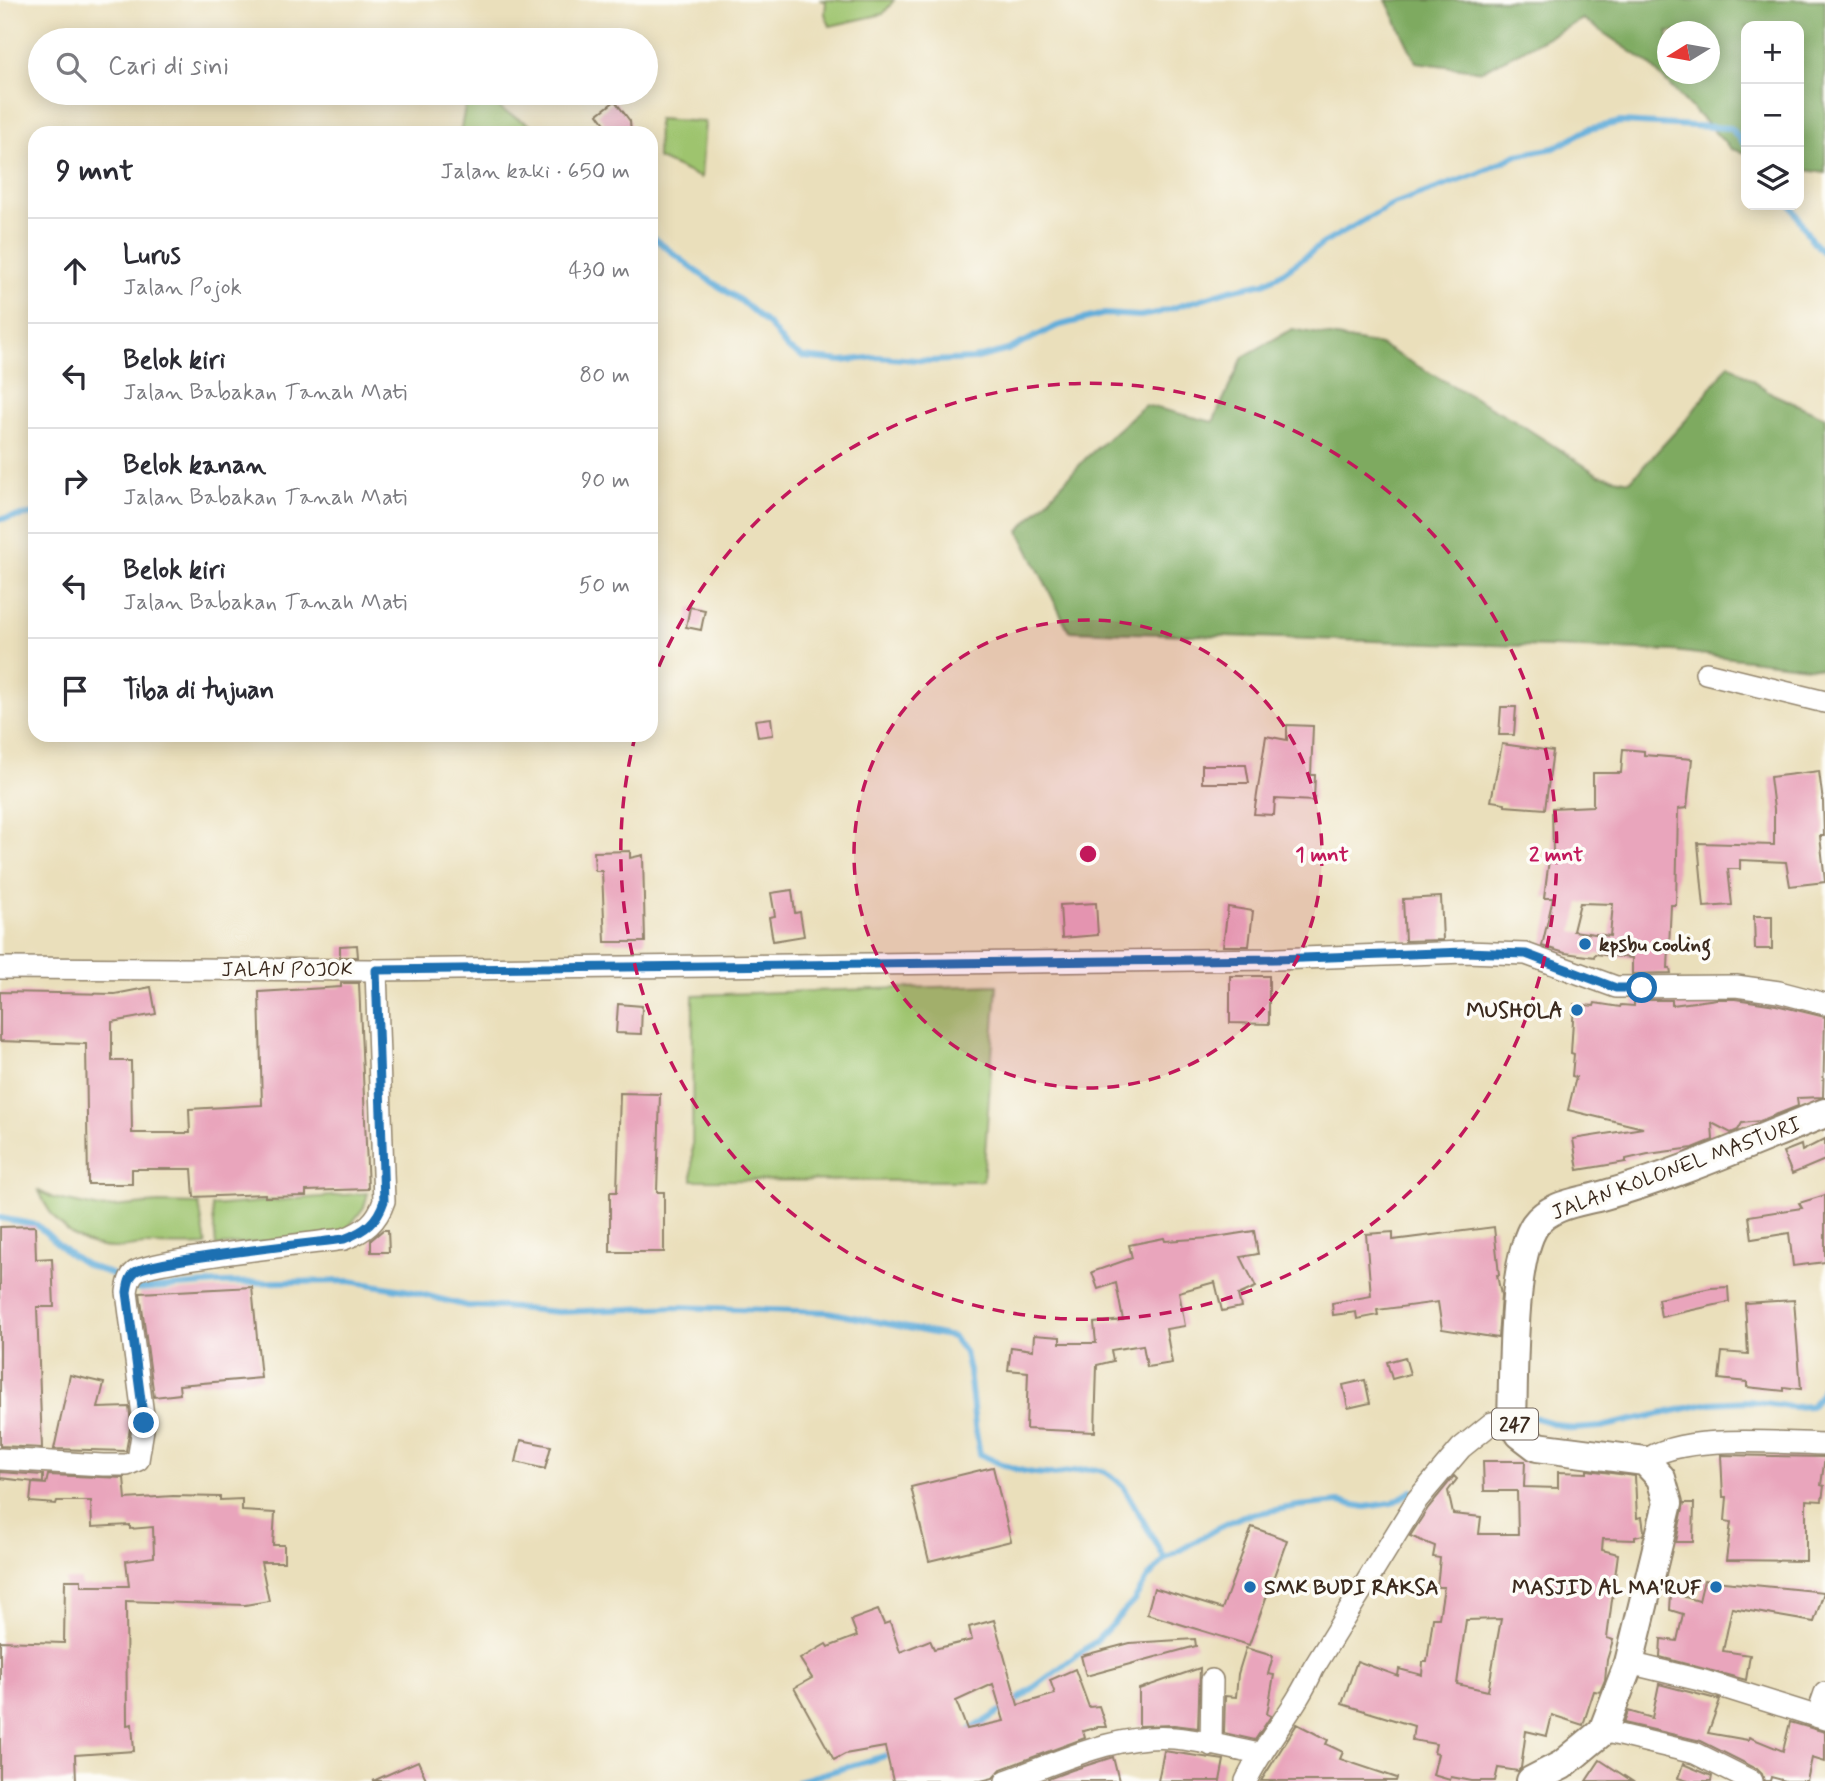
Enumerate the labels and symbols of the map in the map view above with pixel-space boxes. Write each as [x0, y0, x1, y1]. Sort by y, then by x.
north arrow [1657, 21, 1720, 84]
text: 1 mnt [1295, 841, 1349, 869]
text: 2 mnt [1529, 841, 1583, 869]
centre of rings [1076, 842, 1100, 866]
place label: kpsbu cooling [1599, 931, 1711, 961]
marker: kpsbu cooling [1577, 936, 1593, 952]
street label: JALAN POJOK [221, 956, 353, 984]
route start [1626, 972, 1657, 1003]
place label: MUSHOLA [1466, 997, 1563, 1025]
marker: MUSHOLA [1569, 1002, 1585, 1018]
street label: JALAN KOLONEL MASTURI [1548, 1111, 1805, 1227]
route end [128, 1407, 159, 1438]
road number: 247 [1492, 1408, 1538, 1440]
place label: SMK BUDI RAKSA [1264, 1574, 1439, 1602]
place label: MASJID AL MA'RUF [1512, 1574, 1702, 1602]
marker: SMK BUDI RAKSA [1242, 1579, 1258, 1595]
marker: MASJID AL MA'RUF [1708, 1579, 1724, 1595]

